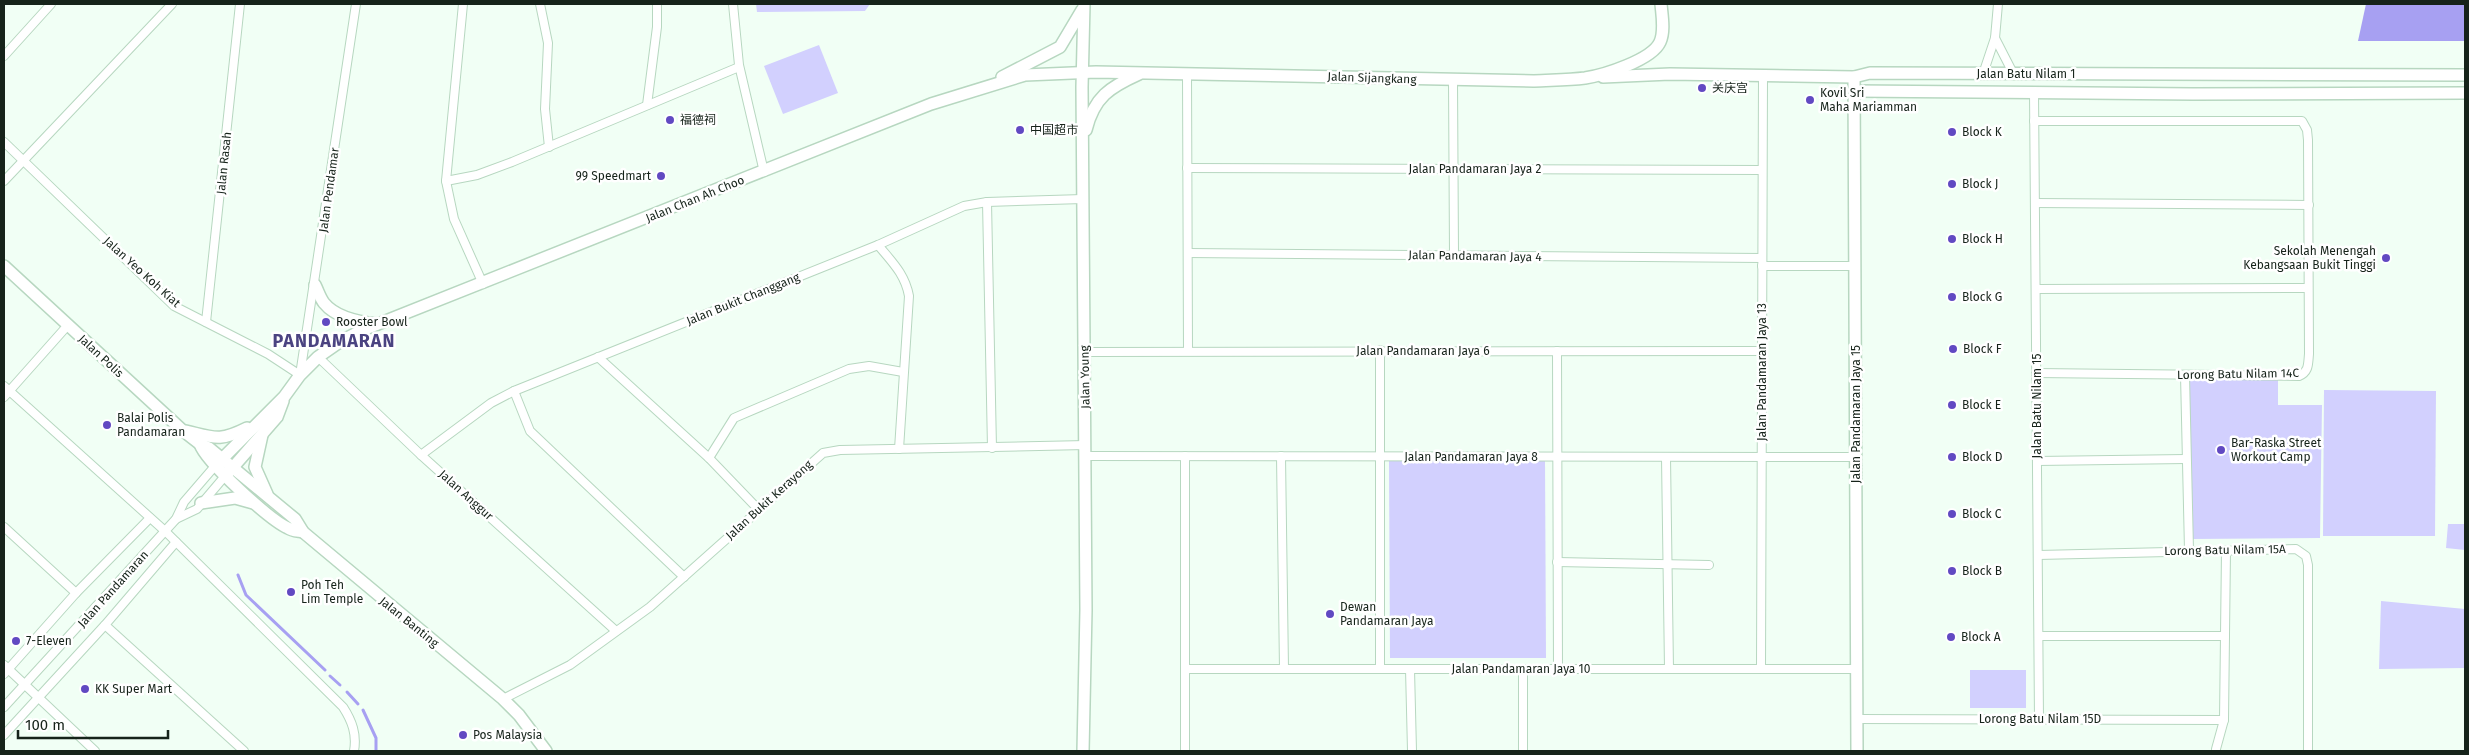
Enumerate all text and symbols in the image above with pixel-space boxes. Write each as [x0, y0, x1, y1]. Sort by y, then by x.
street label: Jalan Batu Nilam 1 [1977, 67, 2075, 81]
street label: Jalan Sijangkang [1327, 69, 1418, 87]
place label: 关庆宫 [1712, 81, 1748, 95]
marker: 关庆宫 [1696, 82, 1708, 94]
place label: Kovil Sri Maha Mariamman [1820, 86, 1917, 114]
marker: Kovil Sri Maha Mariamman [1804, 94, 1816, 106]
place label: 福德祠 [680, 113, 716, 127]
marker: 福德祠 [664, 114, 676, 126]
place label: 中国超市 [1030, 123, 1078, 137]
marker: 中国超市 [1014, 124, 1026, 136]
place label: Block K [1962, 125, 2003, 139]
marker: Block K [1946, 126, 1958, 138]
street label: Jalan Rasah [214, 131, 234, 195]
street label: Jalan Pendamar [316, 146, 342, 233]
street label: Jalan Pandamaran Jaya 2 [1409, 162, 1542, 176]
place label: 99 Speedmart [576, 169, 652, 183]
marker: 99 Speedmart [655, 170, 667, 182]
street label: Jalan Chan Ah Choo [644, 173, 746, 225]
place label: Block J [1962, 177, 1998, 191]
marker: Block J [1946, 178, 1958, 190]
place label: Block H [1962, 232, 2003, 246]
marker: Block H [1946, 233, 1958, 245]
street label: Jalan Yeo Koh Kiat [101, 234, 184, 311]
place label: Sekolah Menengah Kebangsaan Bukit Tinggi [2243, 244, 2376, 272]
street label: Jalan Pandamaran Jaya 4 [1408, 248, 1542, 264]
marker: Sekolah Menengah Kebangsaan Bukit Tinggi [2380, 252, 2392, 264]
street label: Jalan Bukit Changgang [684, 270, 802, 328]
place label: Block G [1962, 290, 2002, 304]
marker: Block G [1946, 291, 1958, 303]
street label: Jalan Pandamaran Jaya 13 [1755, 303, 1769, 441]
place label: Rooster Bowl [336, 315, 408, 329]
marker: Rooster Bowl [320, 316, 332, 328]
district label: PANDAMARAN [273, 330, 395, 352]
street label: Jalan Polis [76, 332, 127, 381]
place label: Block F [1963, 342, 2002, 356]
marker: Block F [1947, 343, 1959, 355]
street label: Jalan Young [1077, 344, 1093, 409]
street label: Jalan Pandamaran Jaya 6 [1356, 344, 1490, 358]
street label: Jalan Pandamaran Jaya 15 [1849, 345, 1863, 483]
street label: Jalan Batu Nilam 15 [2030, 354, 2044, 458]
street label: Lorong Batu Nilam 14C [2177, 366, 2299, 382]
place label: Block E [1962, 398, 2001, 412]
marker: Block E [1946, 399, 1958, 411]
place label: Balai Polis Pandamaran [117, 411, 185, 439]
marker: Balai Polis Pandamaran [101, 419, 113, 431]
place label: Bar-Raska Street Workout Camp [2231, 436, 2322, 464]
marker: Bar-Raska Street Workout Camp [2215, 444, 2227, 456]
street label: Jalan Pandamaran Jaya 8 [1404, 450, 1538, 464]
place label: Block D [1962, 450, 2003, 464]
marker: Block D [1946, 451, 1958, 463]
street label: Jalan Bukit Kerayong [723, 457, 816, 543]
street label: Jalan Anggur [436, 467, 496, 523]
place label: Block C [1962, 507, 2002, 521]
marker: Block C [1946, 508, 1958, 520]
street label: Lorong Batu Nilam 15A [2164, 542, 2286, 558]
street label: Jalan Pandamaran [75, 548, 151, 630]
place label: Block B [1962, 564, 2002, 578]
marker: Block B [1946, 565, 1958, 577]
place label: Poh Teh Lim Temple [301, 578, 363, 606]
marker: Poh Teh Lim Temple [285, 586, 297, 598]
street label: Jalan Banting [377, 594, 442, 651]
place label: Dewan Pandamaran Jaya [1340, 600, 1434, 628]
marker: Dewan Pandamaran Jaya [1324, 608, 1336, 620]
place label: Block A [1961, 630, 2001, 644]
marker: Block A [1945, 631, 1957, 643]
place label: 7-Eleven [26, 634, 72, 648]
marker: 7-Eleven [10, 635, 22, 647]
street label: Jalan Pandamaran Jaya 10 [1452, 662, 1591, 676]
place label: KK Super Mart [95, 682, 173, 696]
marker: KK Super Mart [79, 683, 91, 695]
scale bar [18, 708, 168, 740]
street label: Lorong Batu Nilam 15D [1979, 712, 2102, 726]
text: 100 m [25, 716, 65, 734]
place label: Pos Malaysia [473, 728, 542, 742]
marker: Pos Malaysia [457, 729, 469, 741]

